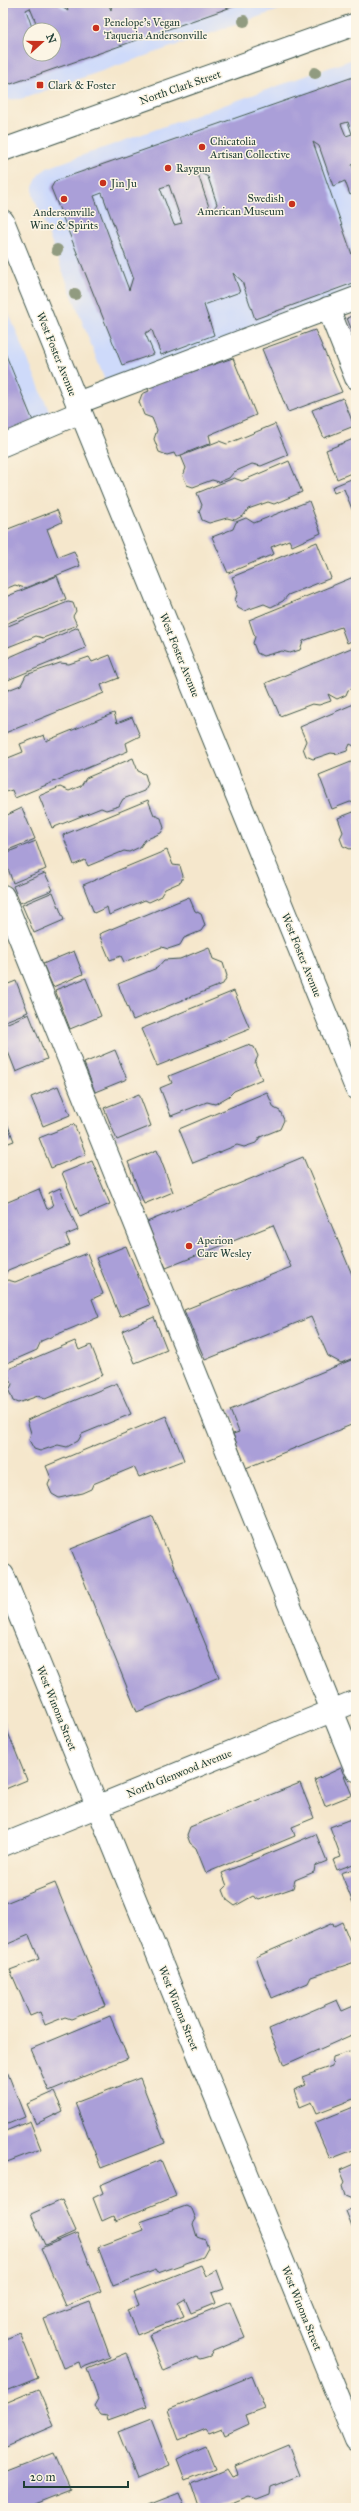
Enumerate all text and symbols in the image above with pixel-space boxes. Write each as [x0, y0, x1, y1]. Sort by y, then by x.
place label: Penelope's Vegan Taqueria Andersonville [104, 16, 208, 43]
north arrow [22, 22, 62, 62]
marker: Penelope's Vegan Taqueria Andersonville [91, 23, 101, 33]
text: N [43, 32, 59, 46]
street label: North Clark Street [138, 67, 223, 107]
place label: Clark & Foster [48, 79, 116, 92]
marker: Clark & Foster [35, 80, 45, 90]
place label: Chicatolia Artisan Collective [209, 135, 291, 161]
marker: Chicatolia Artisan Collective [197, 142, 207, 152]
place label: Raygun [176, 162, 211, 175]
marker: Raygun [163, 163, 173, 173]
place label: Jin Ju [110, 177, 137, 191]
marker: Jin Ju [98, 178, 108, 188]
place label: Swedish American Museum [196, 192, 285, 218]
marker: Andersonville Wine & Spirits [59, 194, 69, 204]
marker: Swedish American Museum [287, 199, 297, 209]
place label: Andersonville Wine & Spirits [30, 206, 98, 232]
street label: West Foster Avenue [34, 310, 79, 398]
street label: West Foster Avenue [157, 611, 202, 699]
street label: West Foster Avenue [279, 911, 324, 999]
place label: Aperion Care Wesley [196, 1234, 252, 1260]
marker: Aperion Care Wesley [184, 1241, 194, 1251]
street label: West Winona Street [34, 1664, 79, 1753]
street label: North Glenwood Avenue [125, 1746, 234, 1800]
street label: West Winona Street [156, 1964, 201, 2053]
street label: West Winona Street [279, 2264, 324, 2353]
scale bar [24, 2463, 128, 2489]
text: 20 m [30, 2470, 56, 2484]

